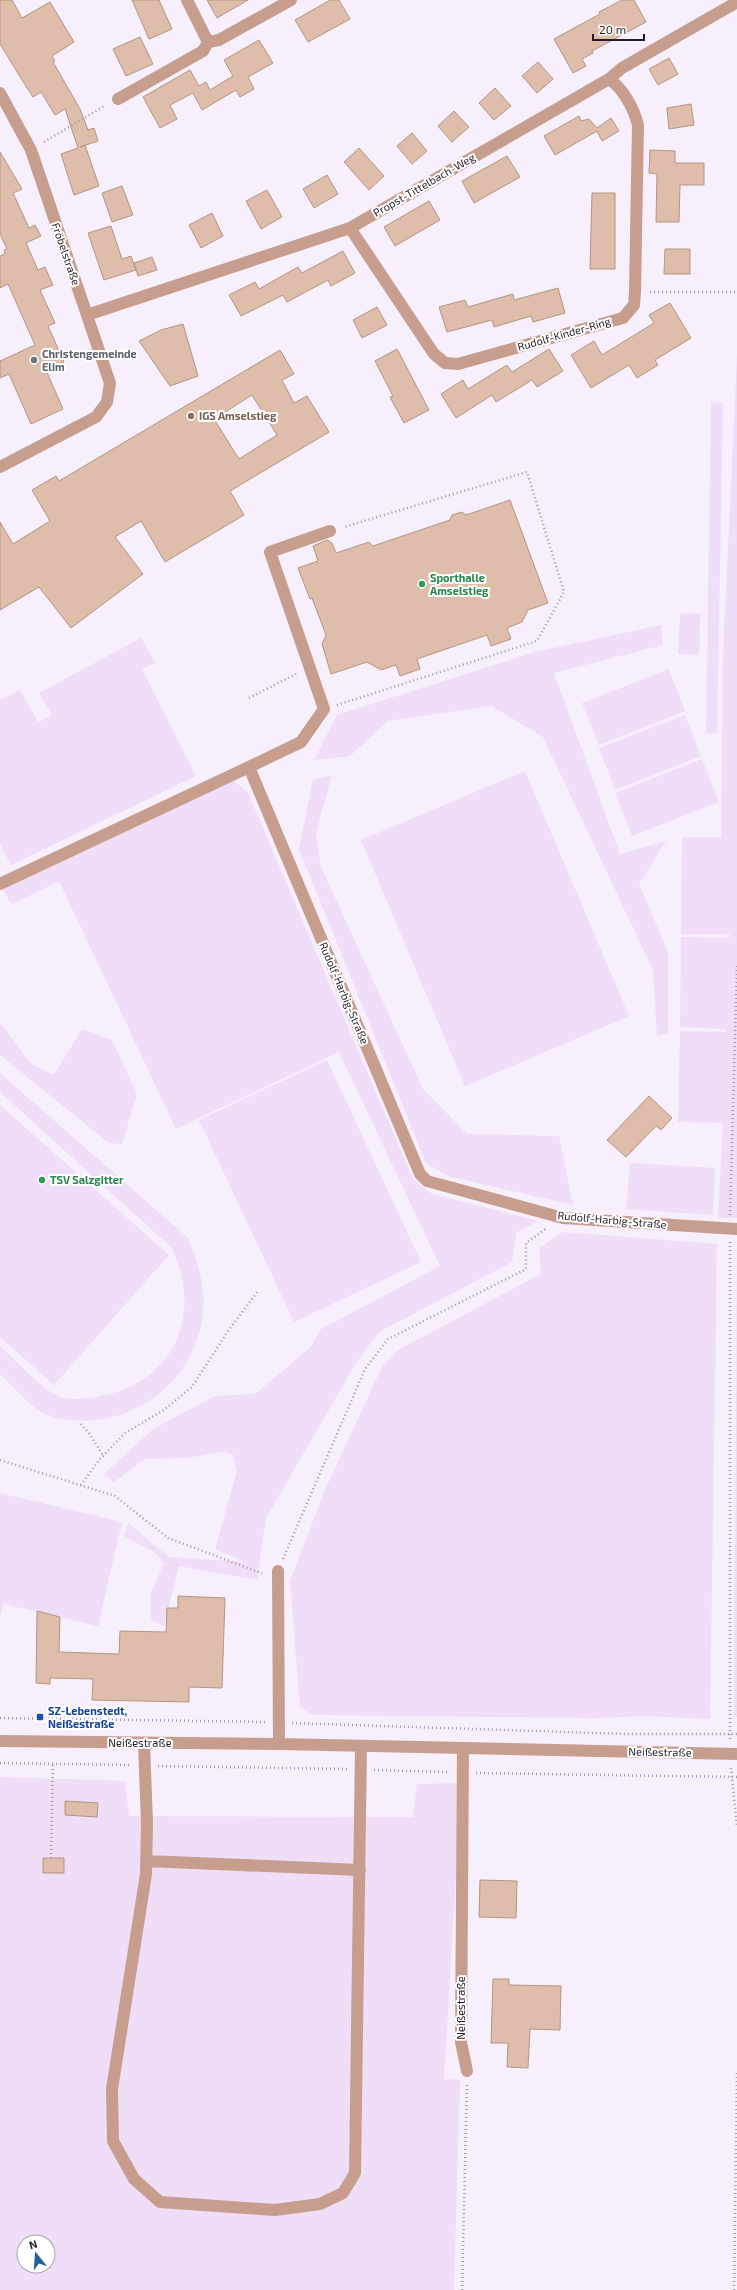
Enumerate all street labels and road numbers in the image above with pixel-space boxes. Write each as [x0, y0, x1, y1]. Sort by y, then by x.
street label: Propst-Tittelbach-Weg [371, 150, 477, 219]
street label: Fröbelstraße [50, 221, 83, 287]
street label: Rudolf-Kinder-Ring [516, 314, 612, 353]
street label: Rudolf-Harbig-Straße [317, 940, 372, 1046]
street label: Rudolf-Harbig-Straße [557, 1208, 667, 1231]
street label: Neißestraße [108, 1736, 172, 1749]
street label: Neißestraße [628, 1744, 692, 1759]
street label: Neißestraße [454, 1976, 467, 2040]

